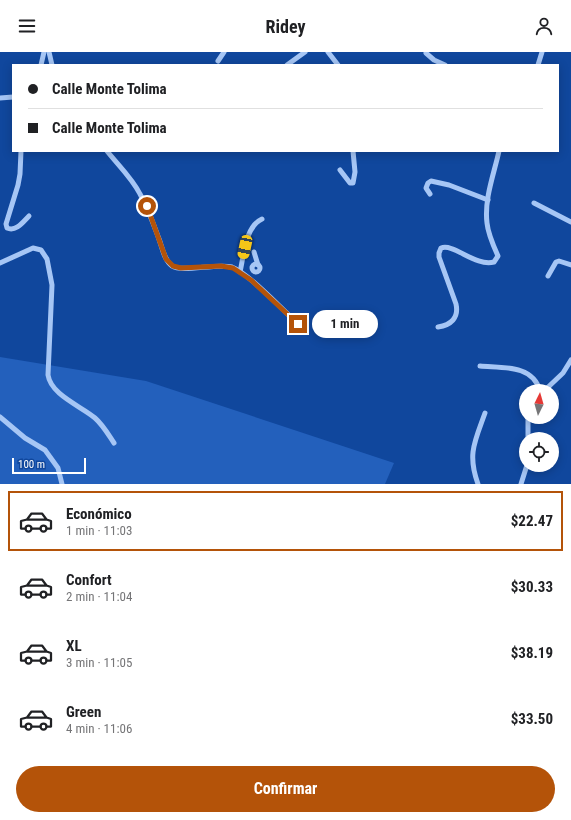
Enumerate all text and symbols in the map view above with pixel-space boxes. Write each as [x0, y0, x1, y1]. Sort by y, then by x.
icon: menu [16, 15, 38, 37]
icon: person [533, 15, 555, 37]
text: Ridey [266, 16, 305, 37]
text: Calle Monte Tolima [52, 80, 167, 98]
text: Calle Monte Tolima [52, 119, 167, 137]
route start [138, 197, 156, 215]
car [237, 234, 253, 260]
callout: 1 min [312, 310, 378, 338]
route end [289, 315, 307, 333]
text: 1 min [331, 316, 359, 331]
north arrow [519, 384, 559, 424]
map controls [519, 384, 559, 472]
button: locate [519, 432, 559, 472]
scale bar [12, 456, 86, 475]
text: 100 m [18, 458, 45, 471]
icon: car [18, 503, 54, 539]
text: Económico [66, 505, 132, 523]
text: $22.47 [511, 512, 553, 530]
text: 1 min · 11:03 [66, 523, 132, 538]
icon: car [18, 569, 54, 605]
text: Confort [66, 571, 112, 589]
text: $30.33 [511, 578, 553, 596]
text: 2 min · 11:04 [66, 589, 132, 604]
icon: car [18, 635, 54, 671]
text: XL [66, 637, 82, 655]
text: $38.19 [511, 644, 553, 662]
text: 3 min · 11:05 [66, 655, 132, 670]
icon: car [18, 701, 54, 737]
text: Green [66, 703, 101, 721]
text: $33.50 [511, 710, 553, 728]
text: 4 min · 11:06 [66, 721, 132, 736]
button: Confirmar [16, 766, 555, 812]

